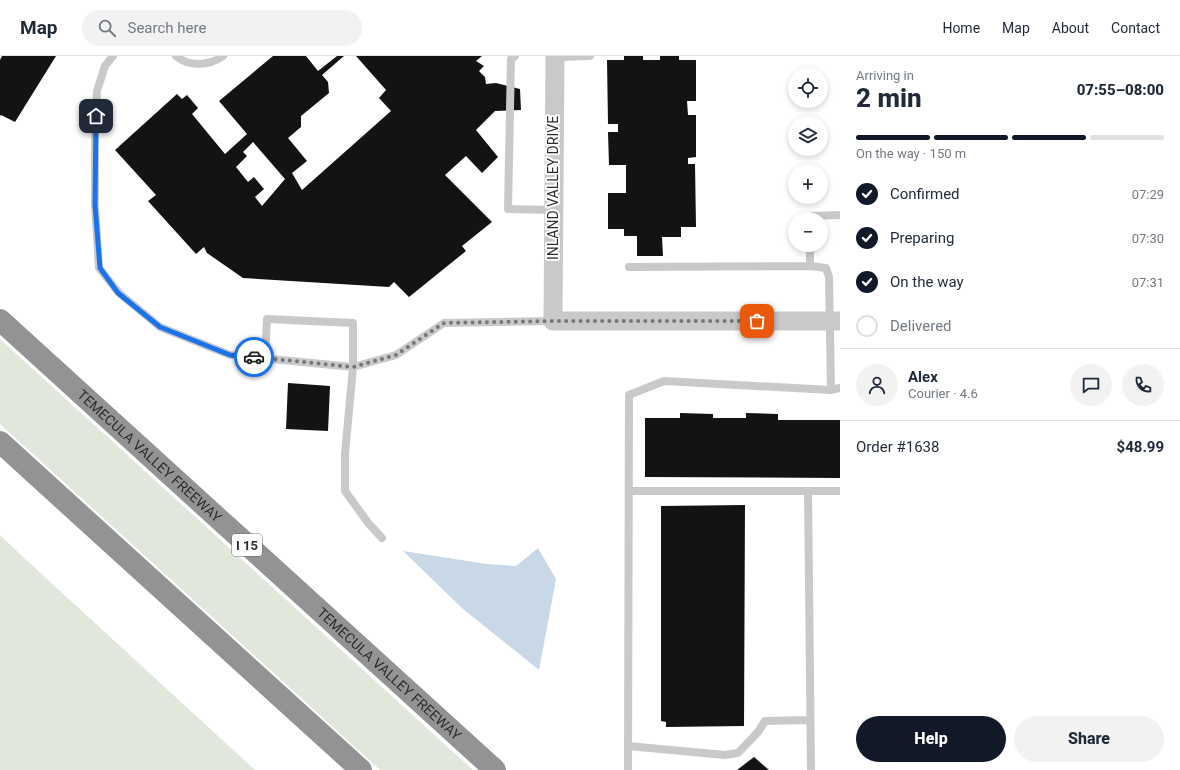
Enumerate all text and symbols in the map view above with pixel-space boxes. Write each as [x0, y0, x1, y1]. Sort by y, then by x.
search box [82, 10, 362, 46]
text: Map [20, 16, 58, 39]
icon: search [96, 17, 118, 39]
text: Search here [128, 19, 206, 37]
text: Home [942, 20, 980, 36]
text: Map [1002, 20, 1030, 36]
text: About [1052, 20, 1089, 36]
text: Contact [1111, 20, 1160, 36]
map controls [788, 68, 828, 252]
button: locate [788, 68, 828, 108]
text: Arriving in [856, 68, 914, 83]
text: 07:55–08:00 [1077, 81, 1164, 99]
text: 2 min [856, 83, 922, 113]
pin [79, 99, 113, 133]
icon: home [85, 105, 107, 127]
street label: INLAND VALLEY DRIVE [545, 116, 561, 260]
button: layers [788, 116, 828, 156]
text: On the way · 150 m [856, 146, 966, 161]
button: + [788, 164, 828, 204]
icon: check [856, 183, 878, 205]
text: Confirmed [890, 185, 960, 203]
text: 07:29 [1132, 187, 1164, 202]
button: − [788, 212, 828, 252]
icon: check [856, 227, 878, 249]
text: Preparing [890, 229, 954, 247]
text: 07:30 [1132, 231, 1164, 246]
icon: check [856, 271, 878, 293]
text: On the way [890, 273, 964, 291]
text: 07:31 [1132, 275, 1164, 290]
pin [740, 304, 774, 338]
icon: bag [746, 310, 768, 332]
text: Delivered [890, 317, 952, 335]
courier [234, 337, 274, 377]
icon: car [243, 346, 265, 368]
button: person [856, 364, 898, 406]
button: chat [1070, 364, 1112, 406]
button: phone [1122, 364, 1164, 406]
text: Alex [908, 368, 938, 386]
street label: TEMECULA VALLEY FREEWAY [74, 386, 225, 526]
text: Courier · 4.6 [908, 386, 978, 401]
text: Order #1638 [856, 438, 939, 456]
text: $48.99 [1117, 438, 1164, 456]
road number: I 15 [232, 534, 262, 556]
street label: TEMECULA VALLEY FREEWAY [314, 604, 465, 744]
button: Help [856, 716, 1006, 762]
button: Share [1014, 716, 1164, 762]

